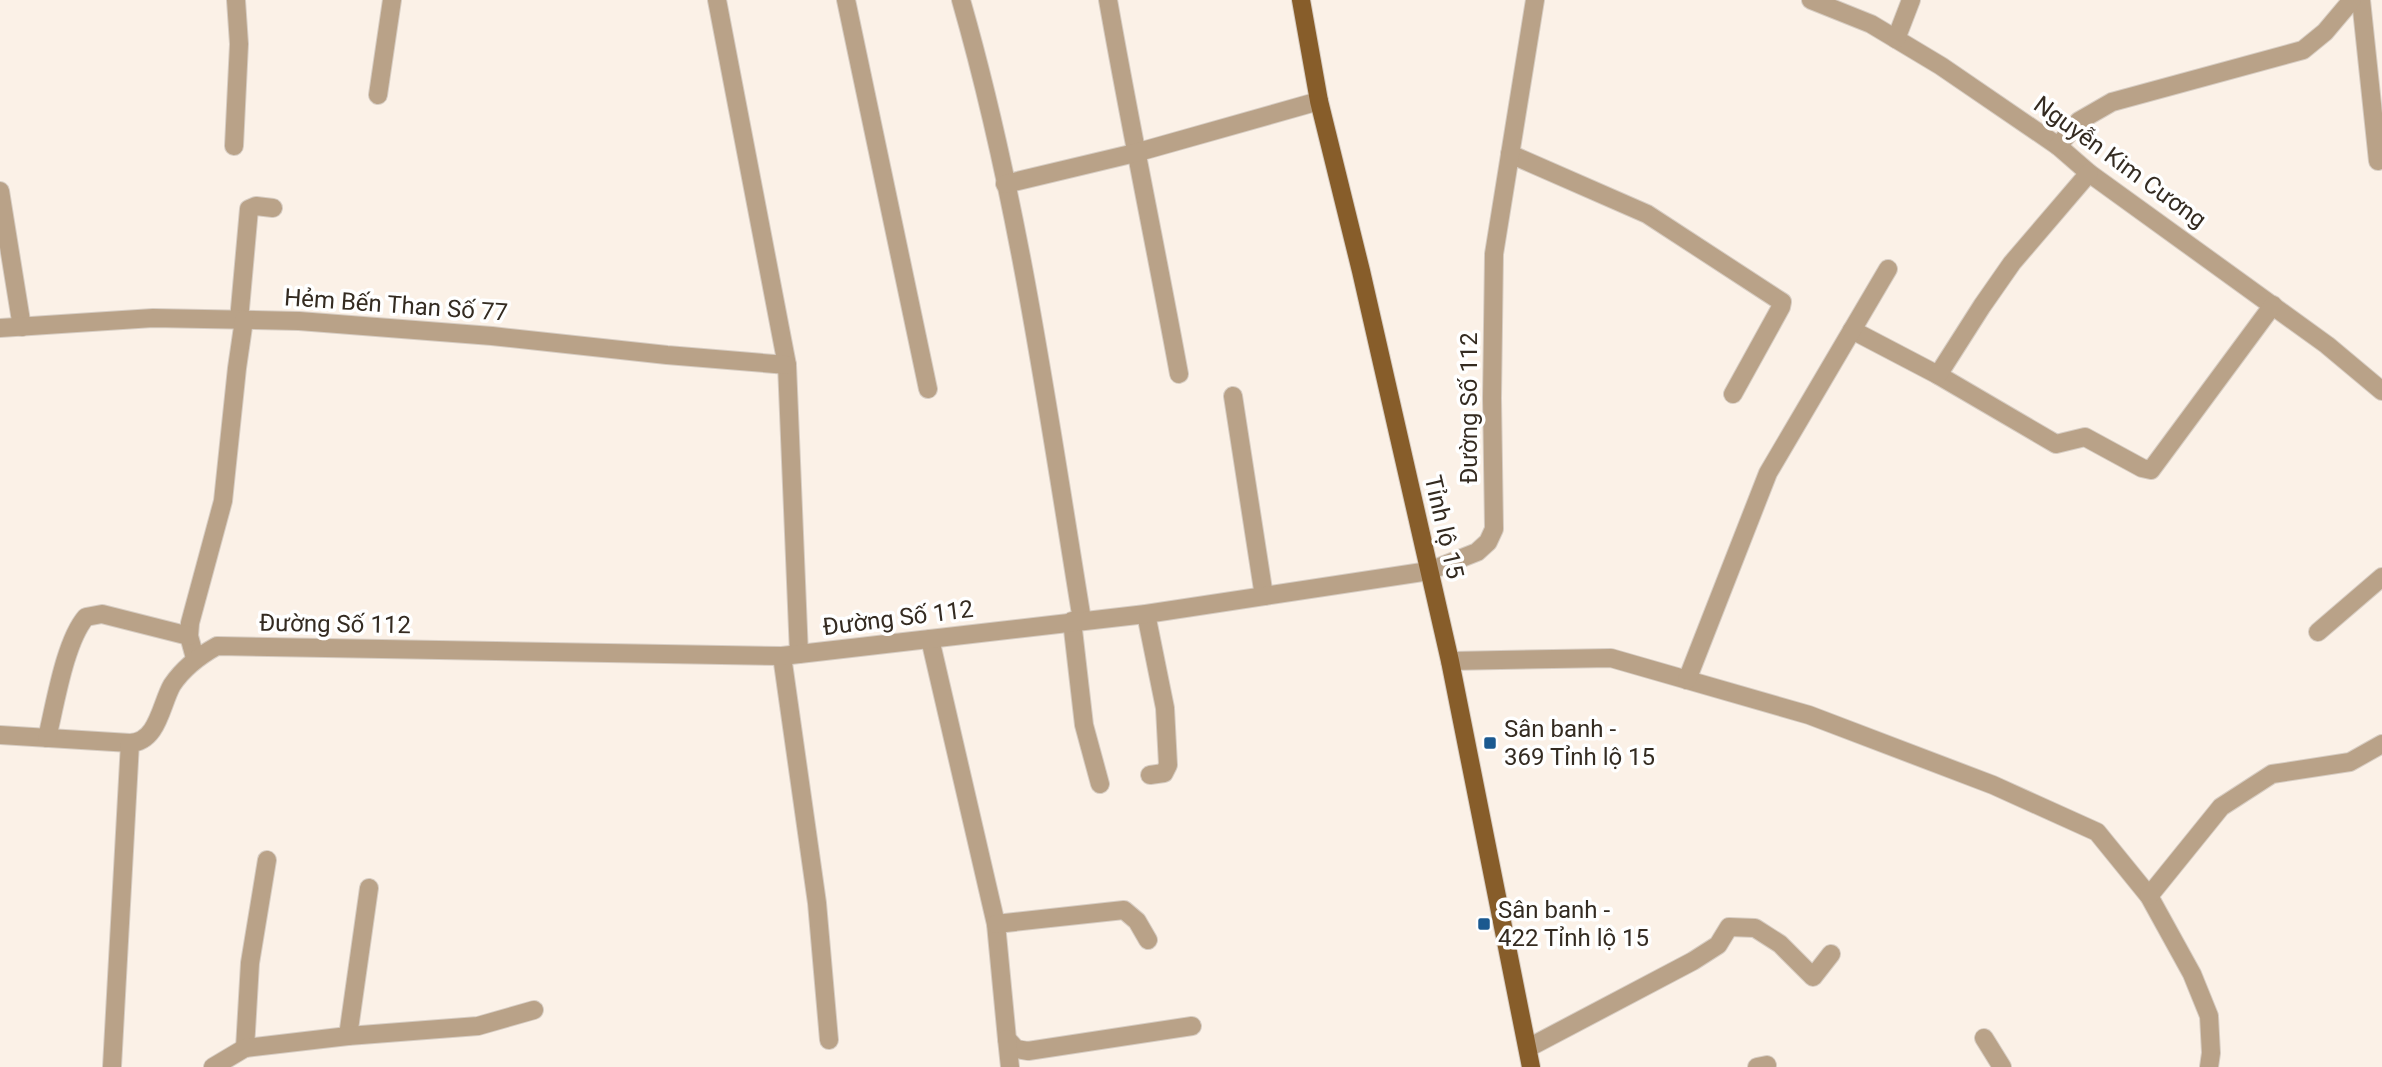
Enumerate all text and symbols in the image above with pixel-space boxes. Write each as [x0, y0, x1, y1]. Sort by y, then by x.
street label: Nguyễn Kim Cương [2029, 90, 2211, 234]
street label: Hẻm Bến Than Số 77 [283, 283, 509, 327]
street label: Đường Số 112 [1455, 332, 1483, 484]
street label: Tỉnh lộ 15 [1419, 473, 1469, 581]
street label: Đường Số 112 [821, 595, 975, 641]
street label: Đường Số 112 [259, 609, 411, 639]
place label: Sân banh - 369 Tỉnh lộ 15 [1504, 715, 1655, 771]
marker: Sân banh - 369 Tỉnh lộ 15 [1482, 735, 1498, 751]
place label: Sân banh - 422 Tỉnh lộ 15 [1498, 896, 1649, 952]
marker: Sân banh - 422 Tỉnh lộ 15 [1476, 916, 1492, 932]

